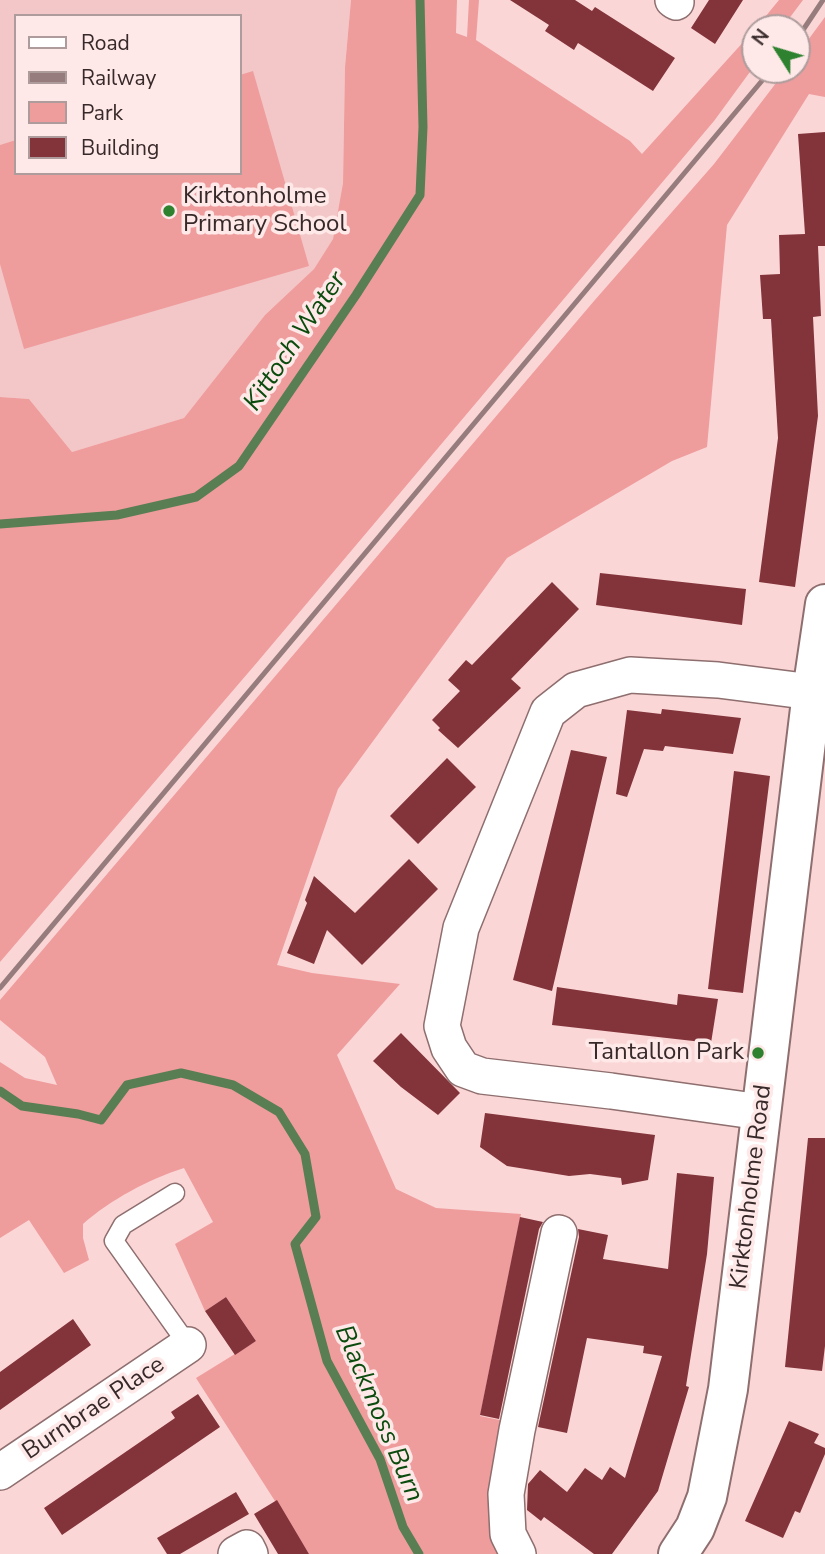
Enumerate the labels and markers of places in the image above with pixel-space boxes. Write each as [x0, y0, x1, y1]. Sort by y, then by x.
place label: Kirktonholme Primary School [183, 183, 346, 239]
marker: Kirktonholme Primary School [161, 203, 177, 219]
place label: Tantallon Park [589, 1039, 744, 1067]
marker: Tantallon Park [750, 1045, 766, 1061]

